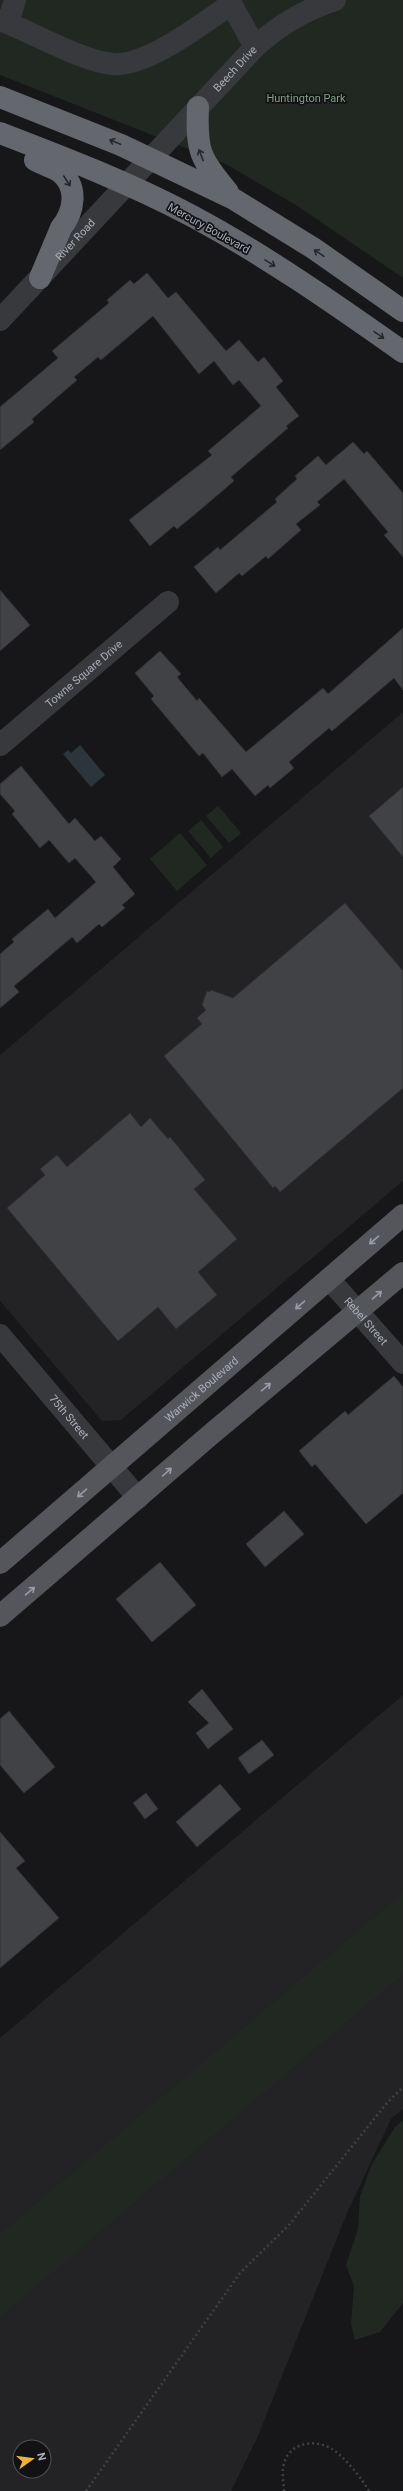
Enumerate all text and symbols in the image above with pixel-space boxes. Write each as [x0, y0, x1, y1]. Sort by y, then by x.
street label: Beech Drive [211, 43, 260, 95]
park label: Huntington Park [266, 92, 346, 105]
one-way arrow [109, 137, 121, 145]
one-way arrow [197, 150, 205, 162]
one-way arrow [63, 176, 71, 187]
street label: Mercury Boulevard [166, 201, 252, 256]
street label: River Road [53, 216, 98, 264]
one-way arrow [314, 249, 325, 257]
one-way arrow [265, 259, 276, 268]
one-way arrow [373, 331, 384, 339]
street label: Towne Square Drive [43, 638, 125, 710]
one-way arrow [368, 1236, 379, 1245]
one-way arrow [371, 1290, 382, 1299]
street label: Rebel Street [341, 1295, 390, 1348]
one-way arrow [295, 1300, 305, 1309]
street label: Warwick Boulevard [162, 1354, 241, 1425]
one-way arrow [261, 1383, 271, 1392]
street label: 75th Street [46, 1392, 91, 1442]
one-way arrow [162, 1467, 173, 1476]
one-way arrow [78, 1488, 88, 1497]
one-way arrow [24, 1586, 35, 1595]
north arrow [12, 2439, 52, 2479]
text: N [34, 2451, 49, 2462]

